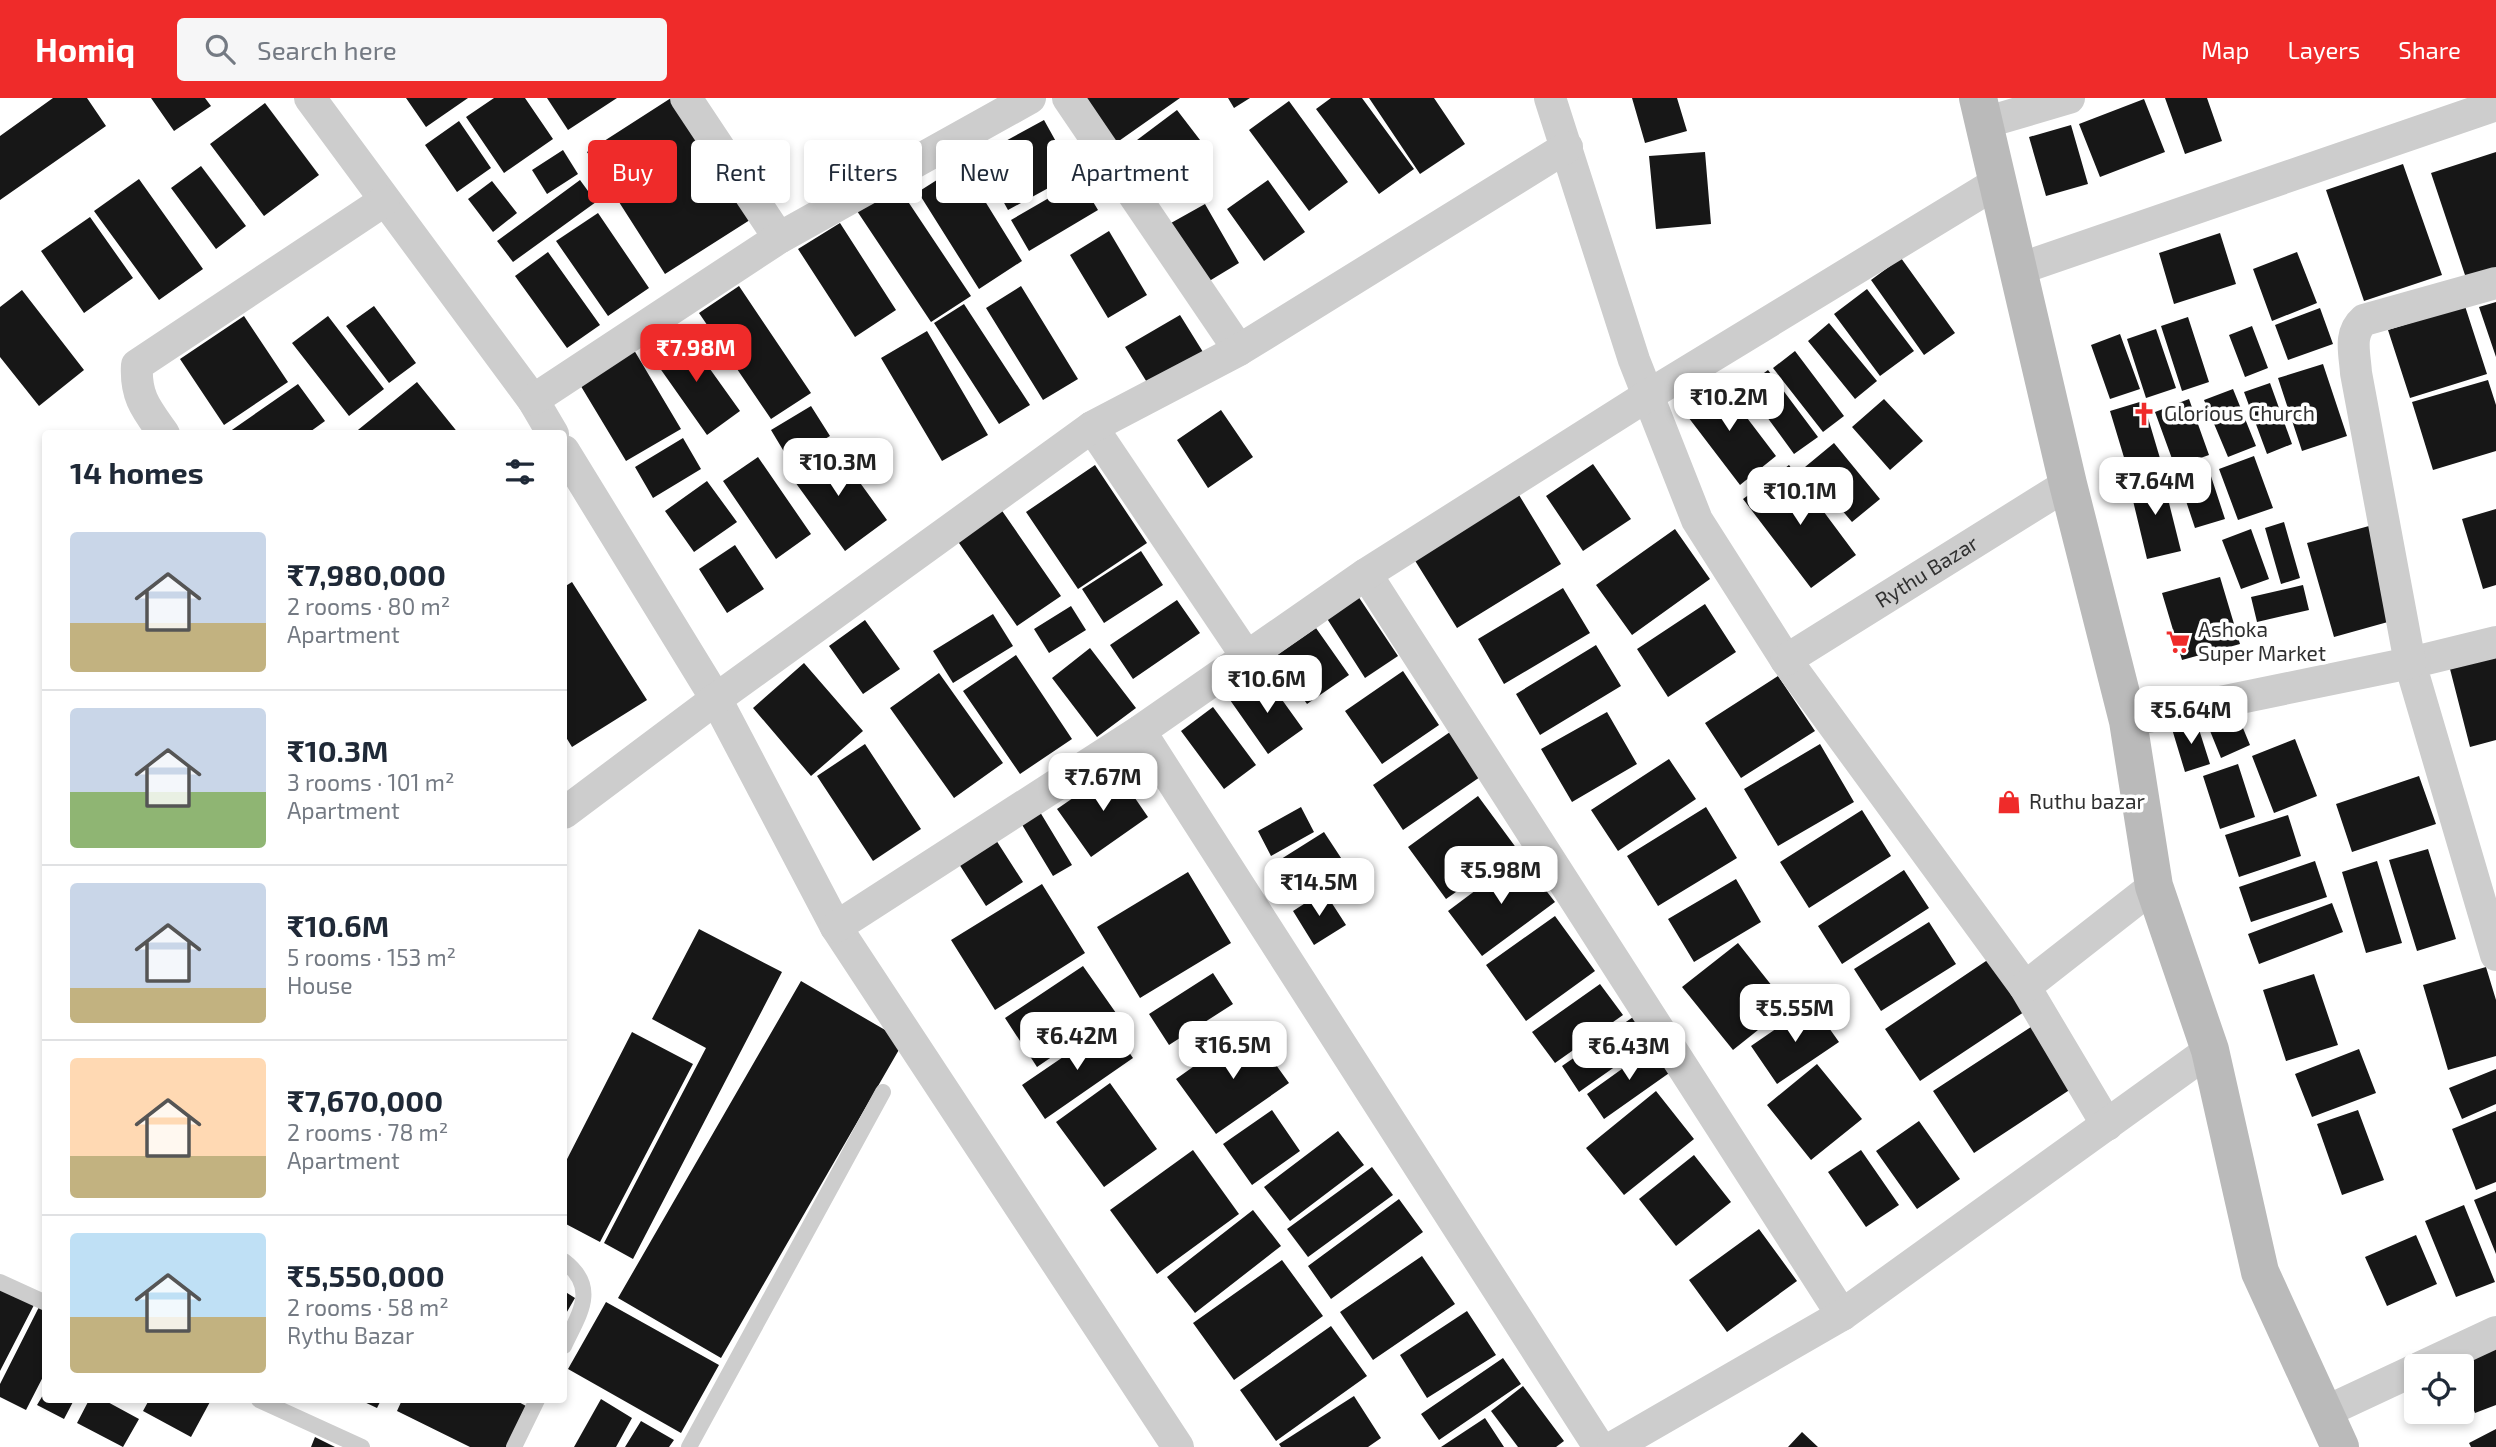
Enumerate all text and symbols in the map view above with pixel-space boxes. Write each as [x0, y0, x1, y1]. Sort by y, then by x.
search box [177, 18, 667, 81]
text: Homiq [35, 29, 135, 69]
icon: search [201, 30, 239, 68]
text: Search here [257, 34, 397, 65]
text: Map [2201, 35, 2249, 64]
text: Layers [2287, 35, 2360, 64]
text: Share [2398, 35, 2461, 64]
chip: Buy [588, 140, 677, 203]
chip: Rent [691, 140, 790, 203]
chip: Filters [804, 140, 922, 203]
chip: New [936, 140, 1033, 203]
chip: Apartment [1047, 140, 1213, 203]
pin: ₹7.98M [639, 324, 753, 384]
text: ₹7.98M [656, 333, 736, 361]
pin: ₹10.2M [1672, 374, 1786, 433]
text: ₹10.2M [1690, 382, 1768, 410]
church icon: Glorious Church [2130, 400, 2158, 428]
place label: Glorious Church [2164, 400, 2315, 425]
pin: ₹10.3M [781, 438, 895, 498]
text: ₹10.3M [799, 447, 877, 475]
icon: filters [501, 453, 539, 491]
text: 14 homes [70, 454, 204, 490]
pin: ₹7.64M [2098, 458, 2212, 517]
text: ₹7.64M [2115, 466, 2195, 494]
pin: ₹10.1M [1743, 468, 1857, 527]
text: ₹10.1M [1763, 476, 1837, 504]
street label: Rythu Bazar [1870, 529, 1982, 612]
text: ₹7,980,000 [287, 556, 446, 592]
icon: home [126, 560, 210, 644]
text: 2 rooms · 80 m² [287, 592, 450, 620]
place label: Ashoka Super Market [2198, 616, 2326, 665]
text: Apartment [287, 620, 400, 648]
supermarket icon: Ashoka Super Market [2164, 628, 2192, 656]
pin: ₹10.6M [1210, 656, 1324, 715]
text: ₹10.6M [1228, 664, 1306, 692]
pin: ₹5.64M [2134, 686, 2248, 746]
text: ₹5.64M [2150, 695, 2232, 723]
text: ₹10.3M [287, 732, 388, 768]
icon: home [126, 736, 210, 820]
pin: ₹7.67M [1046, 754, 1160, 813]
text: ₹7.67M [1064, 762, 1142, 790]
text: 3 rooms · 101 m² [287, 768, 454, 796]
shop icon: Ruthu bazar [1995, 788, 2023, 816]
place label: Ruthu bazar [2029, 788, 2146, 813]
text: Apartment [287, 796, 400, 824]
pin: ₹5.98M [1444, 846, 1558, 906]
text: ₹5.98M [1461, 855, 1541, 883]
pin: ₹14.5M [1262, 858, 1376, 918]
text: ₹14.5M [1280, 867, 1358, 895]
text: ₹10.6M [287, 907, 389, 943]
icon: home [126, 911, 210, 995]
text: 5 rooms · 153 m² [287, 943, 456, 971]
text: House [287, 971, 353, 999]
pin: ₹5.55M [1738, 984, 1852, 1044]
text: ₹5.55M [1756, 993, 1834, 1021]
pin: ₹6.42M [1020, 1012, 1134, 1072]
text: ₹6.42M [1036, 1021, 1118, 1049]
pin: ₹16.5M [1176, 1021, 1290, 1081]
pin: ₹6.43M [1572, 1023, 1686, 1082]
text: ₹16.5M [1195, 1030, 1271, 1058]
text: ₹6.43M [1588, 1031, 1670, 1059]
text: ₹7,670,000 [287, 1082, 443, 1118]
icon: home [126, 1086, 210, 1170]
text: 2 rooms · 78 m² [287, 1118, 448, 1146]
text: Apartment [287, 1146, 400, 1174]
text: ₹5,550,000 [287, 1257, 445, 1293]
icon: home [126, 1261, 210, 1345]
text: 2 rooms · 58 m² [287, 1293, 449, 1321]
text: Rythu Bazar [287, 1321, 414, 1349]
map controls [2404, 1354, 2474, 1424]
button: locate [2404, 1354, 2474, 1424]

